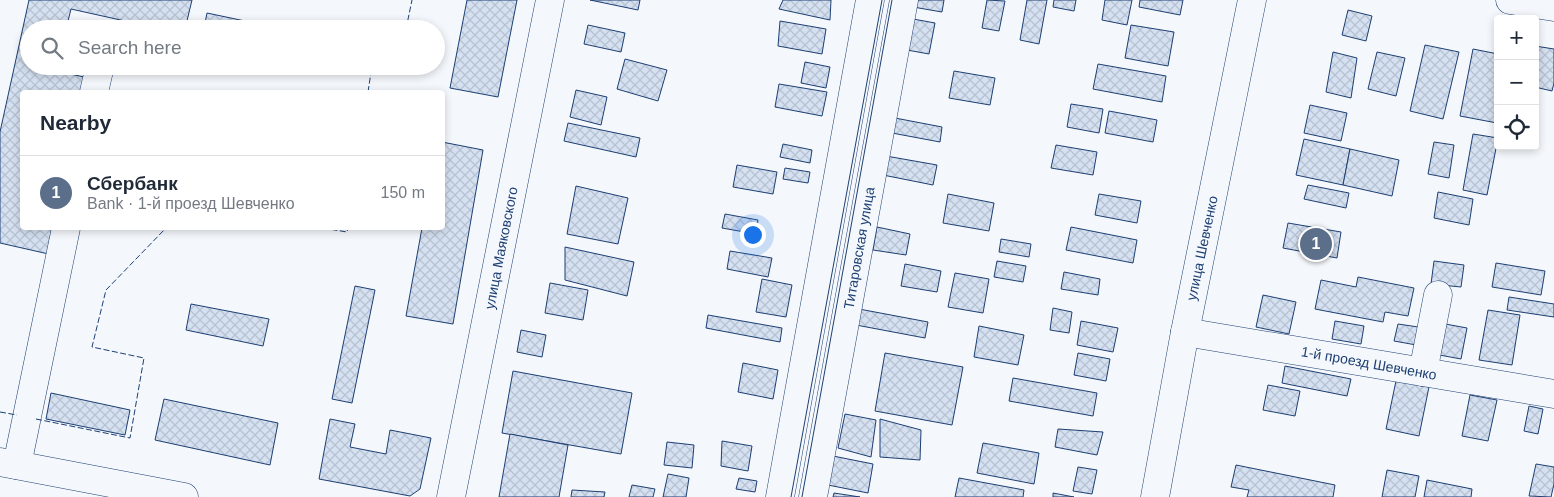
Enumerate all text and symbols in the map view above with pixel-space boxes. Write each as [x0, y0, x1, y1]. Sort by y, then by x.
map controls [1494, 15, 1539, 150]
button: + [1494, 15, 1539, 60]
search box [20, 20, 445, 75]
icon: search [38, 34, 66, 62]
text: Search here [78, 37, 182, 58]
button: − [1494, 60, 1539, 105]
button: locate [1494, 105, 1539, 150]
text: Nearby [40, 111, 111, 134]
text: Сбербанк [87, 173, 178, 194]
text: 1 [52, 184, 60, 201]
text: 150 m [381, 184, 425, 201]
street label: улица Маяковского [481, 185, 521, 311]
street label: Титаровская улица [840, 185, 878, 310]
street label: улица Шевченко [1183, 194, 1221, 302]
text: Bank · 1-й проезд Шевченко [87, 195, 295, 212]
your location [740, 222, 766, 248]
pin: 1 [1300, 225, 1332, 263]
street label: 1-й проезд Шевченко [1300, 343, 1438, 383]

